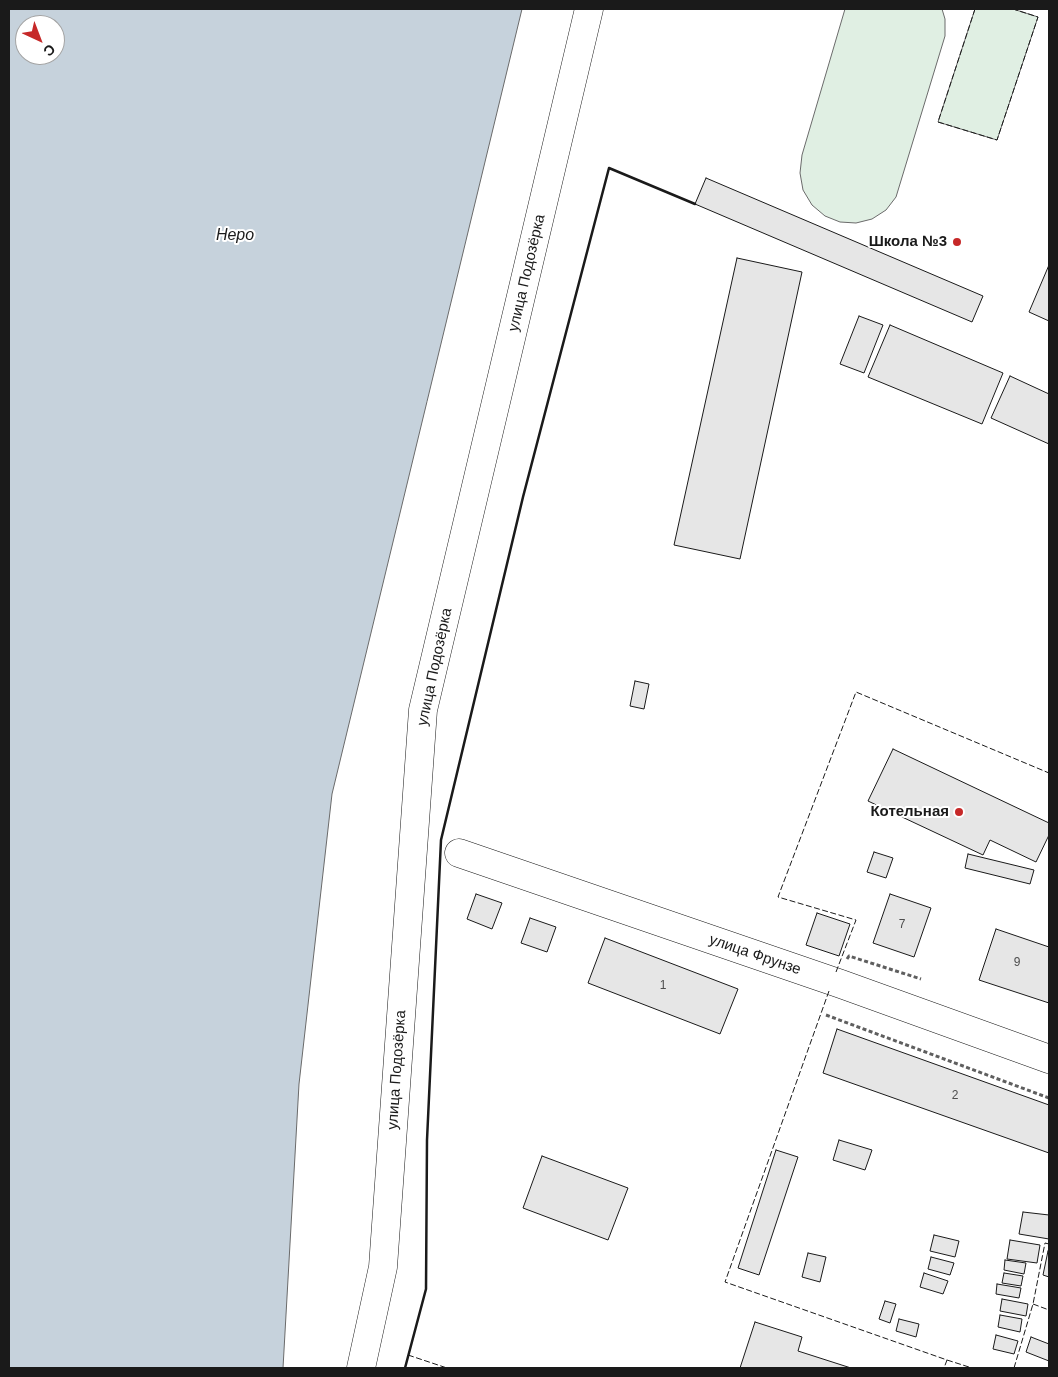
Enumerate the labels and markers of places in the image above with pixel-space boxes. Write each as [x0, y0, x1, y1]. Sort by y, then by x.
place label: Школа №3 [869, 233, 947, 251]
marker: Школа №3 [951, 236, 963, 248]
place label: Котельная [870, 803, 949, 821]
marker: Котельная [953, 806, 965, 818]

